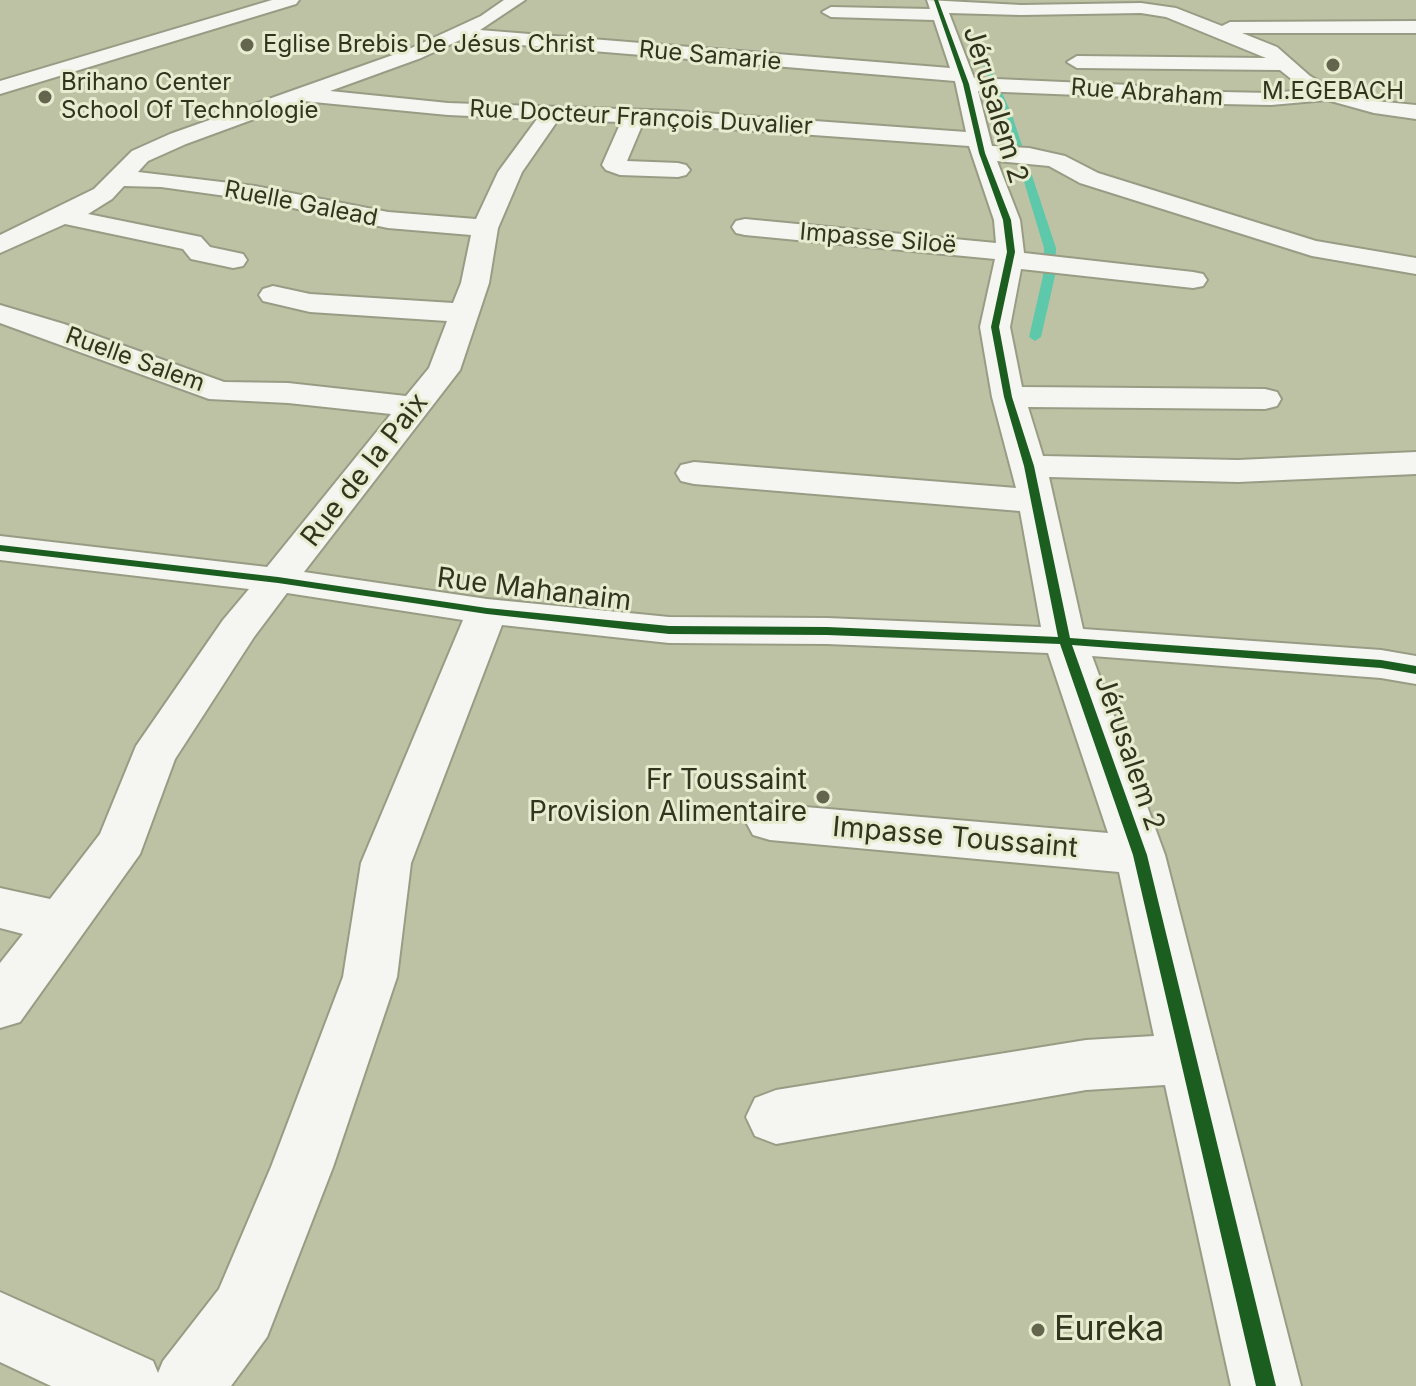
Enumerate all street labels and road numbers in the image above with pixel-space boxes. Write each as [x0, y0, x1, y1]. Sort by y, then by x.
street label: Jérusalem 2 [955, 22, 1035, 188]
street label: Rue Samarie [638, 35, 782, 77]
street label: Rue Abraham [1070, 73, 1224, 113]
street label: Rue Docteur François Duvalier [469, 95, 813, 141]
street label: Ruelle Galead [222, 175, 380, 233]
street label: Impasse Siloë [798, 218, 958, 260]
street label: Ruelle Salem [62, 322, 208, 398]
street label: Rue de la Paix [294, 386, 436, 554]
street label: Rue Mahanaim [435, 561, 633, 619]
street label: Jérusalem 2 [1087, 671, 1171, 835]
street label: Impasse Toussaint [831, 811, 1079, 865]

